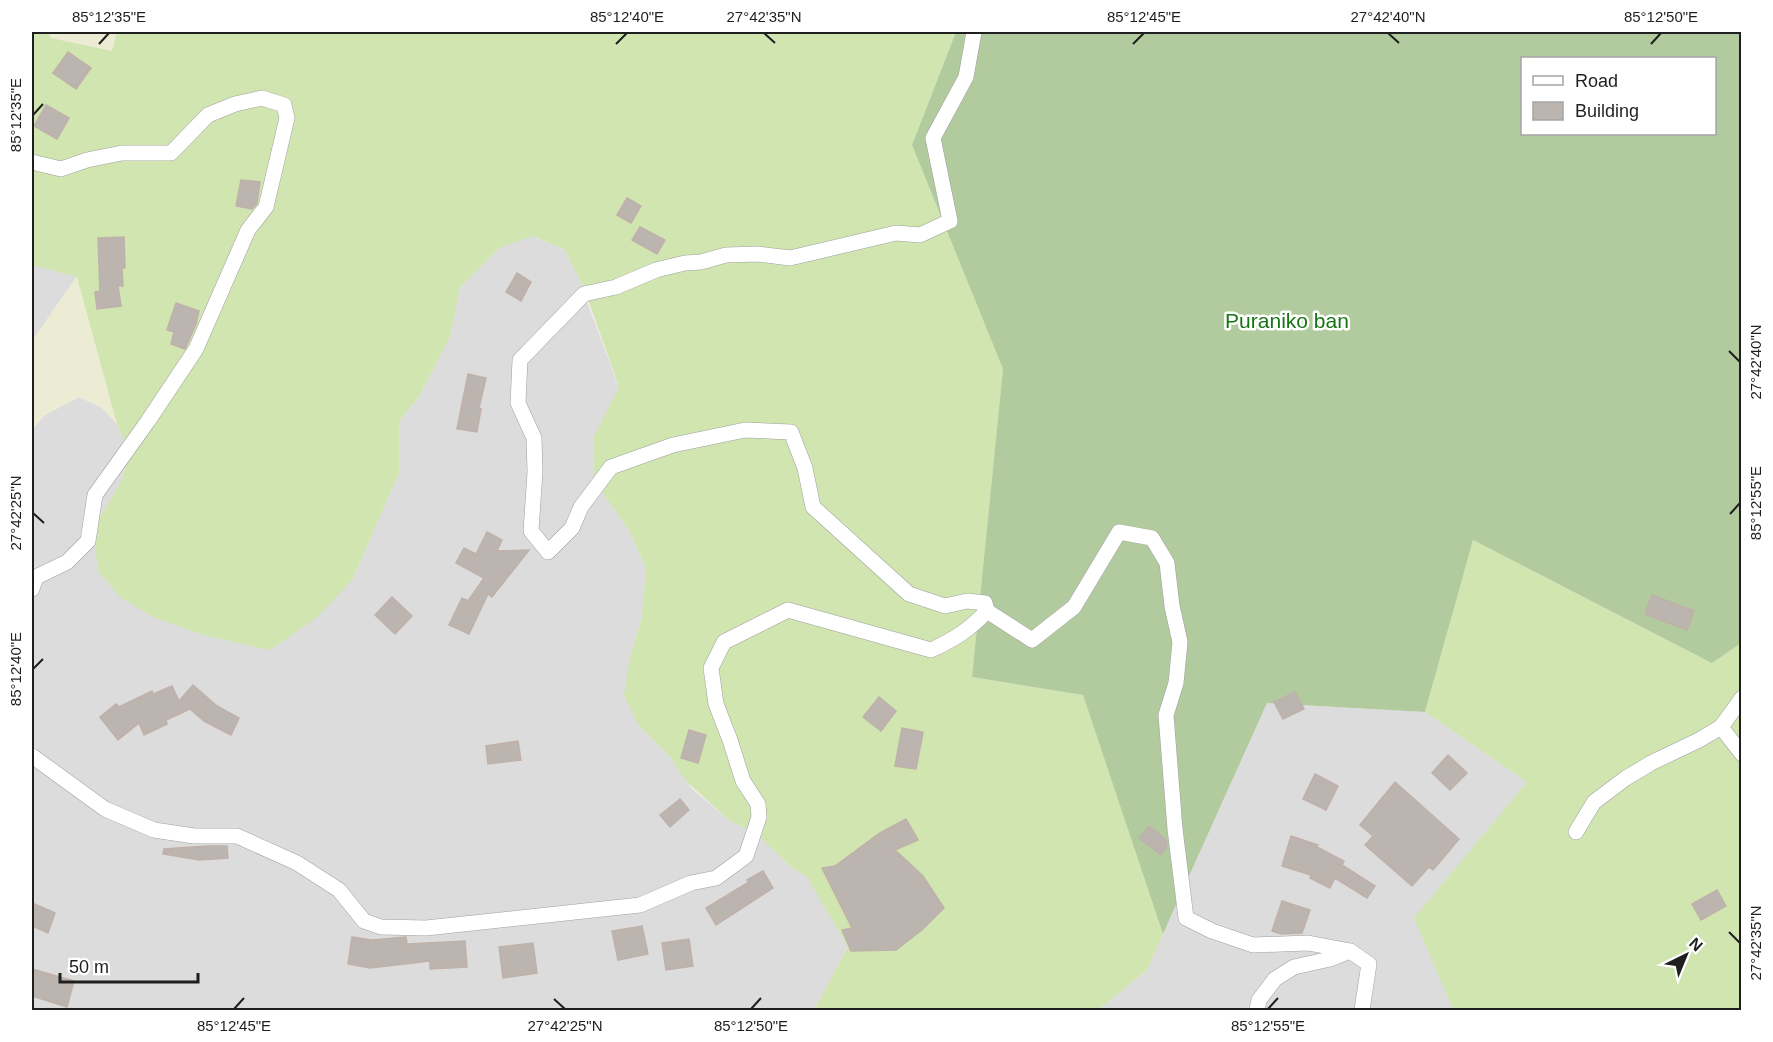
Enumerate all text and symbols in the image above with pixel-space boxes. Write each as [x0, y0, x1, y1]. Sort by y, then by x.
text: 85°12'35"E [72, 8, 146, 25]
text: 85°12'40"E [590, 8, 664, 25]
text: 27°42'35"N [726, 8, 802, 25]
text: 85°12'45"E [1107, 8, 1181, 25]
text: 27°42'40"N [1350, 8, 1426, 25]
text: 85°12'50"E [1624, 8, 1698, 25]
legend [1521, 57, 1716, 135]
text: Road [1575, 71, 1618, 91]
text: 85°12'35"E [7, 78, 24, 152]
text: Building [1575, 101, 1639, 121]
park label: Puraniko ban [1225, 309, 1349, 332]
text: 27°42'40"N [1747, 324, 1764, 400]
text: 85°12'55"E [1747, 466, 1764, 540]
text: 27°42'25"N [7, 475, 24, 551]
text: 85°12'40"E [7, 632, 24, 706]
text: 27°42'35"N [1747, 905, 1764, 981]
north arrow [1656, 925, 1716, 985]
text: N [1686, 934, 1706, 955]
scale bar [60, 946, 198, 984]
text: 50 m [69, 957, 109, 977]
text: 85°12'45"E [197, 1017, 271, 1034]
text: 27°42'25"N [527, 1017, 603, 1034]
text: 85°12'50"E [714, 1017, 788, 1034]
text: 85°12'55"E [1231, 1017, 1305, 1034]

